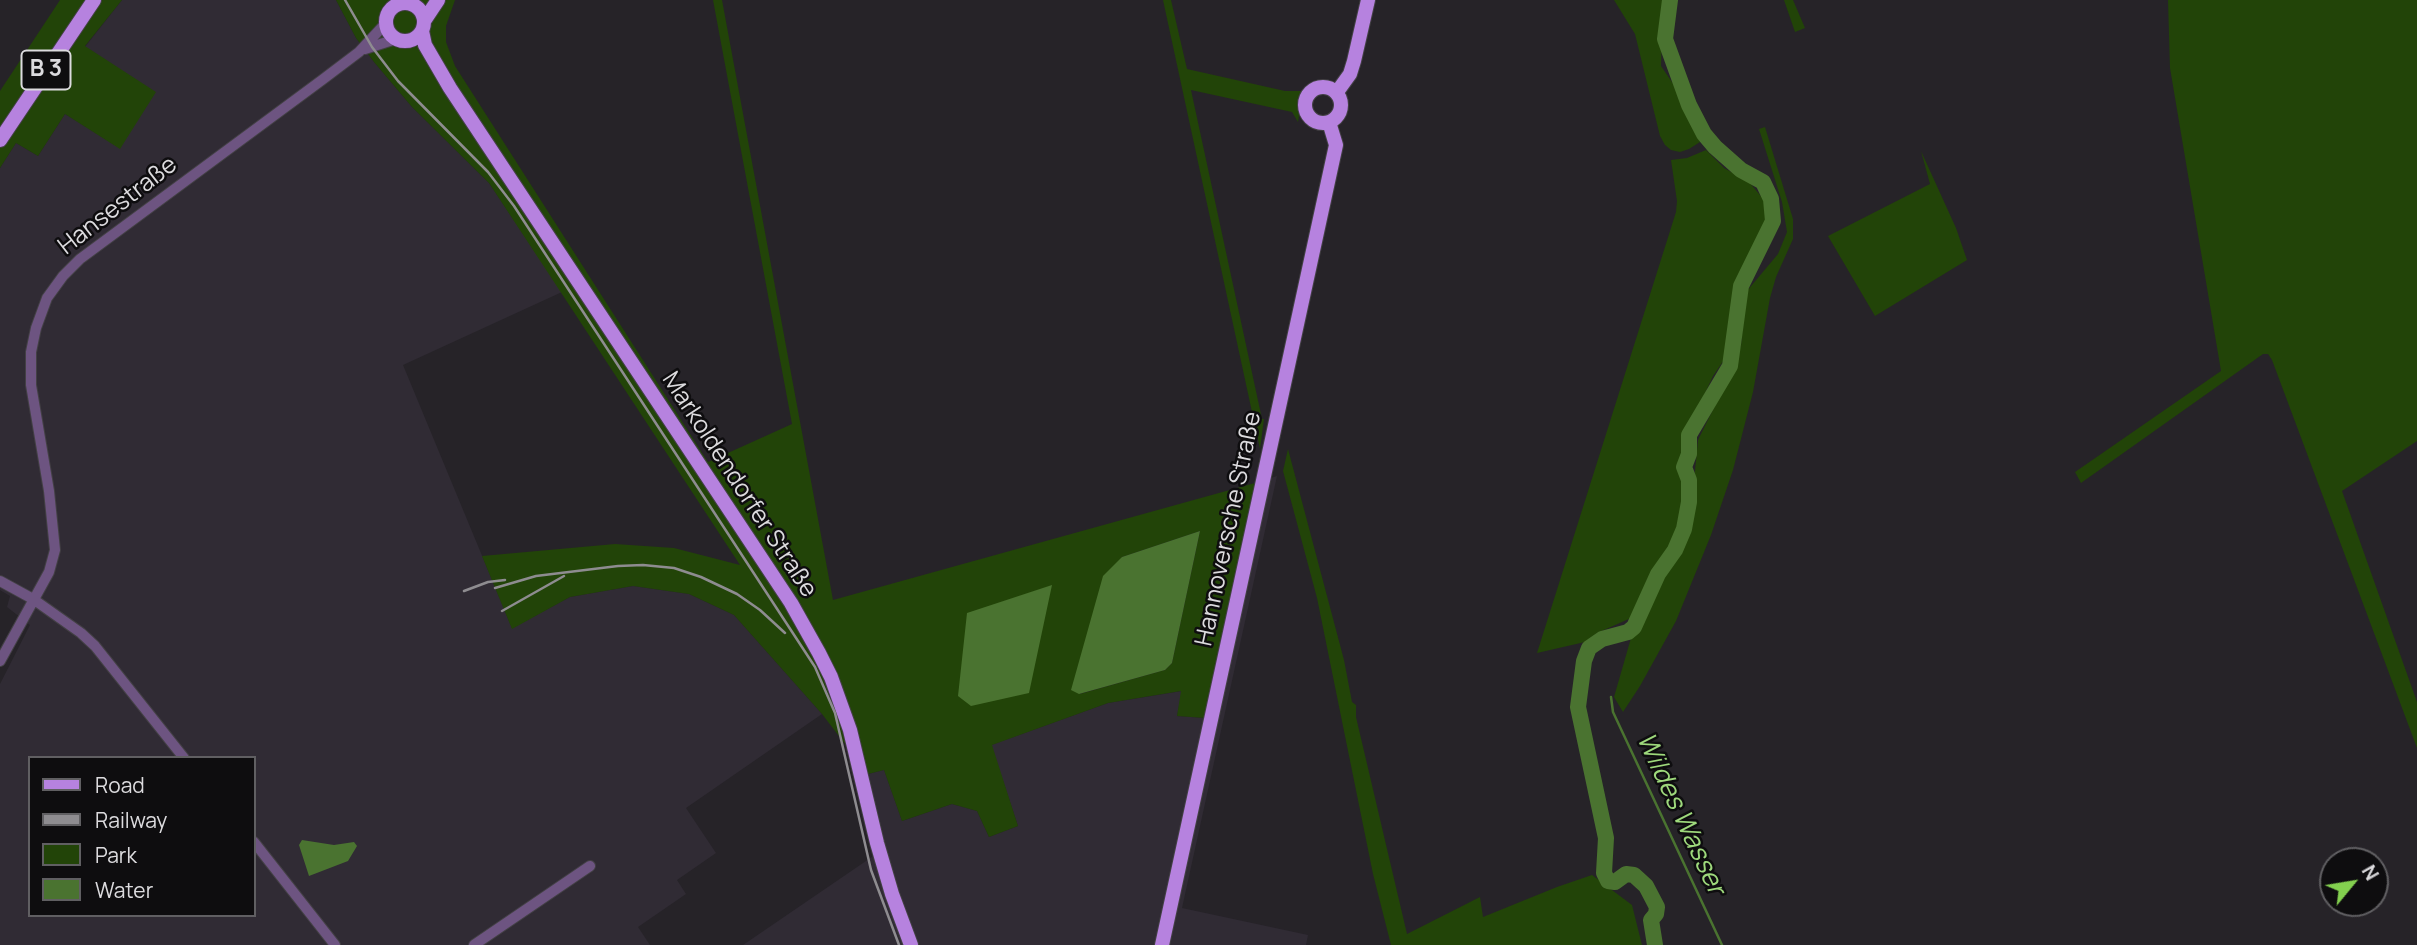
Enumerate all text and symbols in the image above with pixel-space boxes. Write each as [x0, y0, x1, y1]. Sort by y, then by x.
road number: B 3 [22, 50, 70, 90]
street label: Hansestraße [53, 151, 183, 261]
street label: Markoldendorfer Straße [655, 367, 823, 603]
street label: Hannoversche Straße [1190, 409, 1268, 649]
water label: Wildes Wasser [1629, 728, 1731, 900]
legend [28, 756, 256, 917]
text: Road [95, 771, 145, 799]
text: Railway [95, 806, 167, 834]
text: Park [95, 841, 137, 869]
north arrow [2319, 847, 2389, 917]
text: N [2356, 860, 2385, 885]
text: Water [95, 876, 153, 904]

